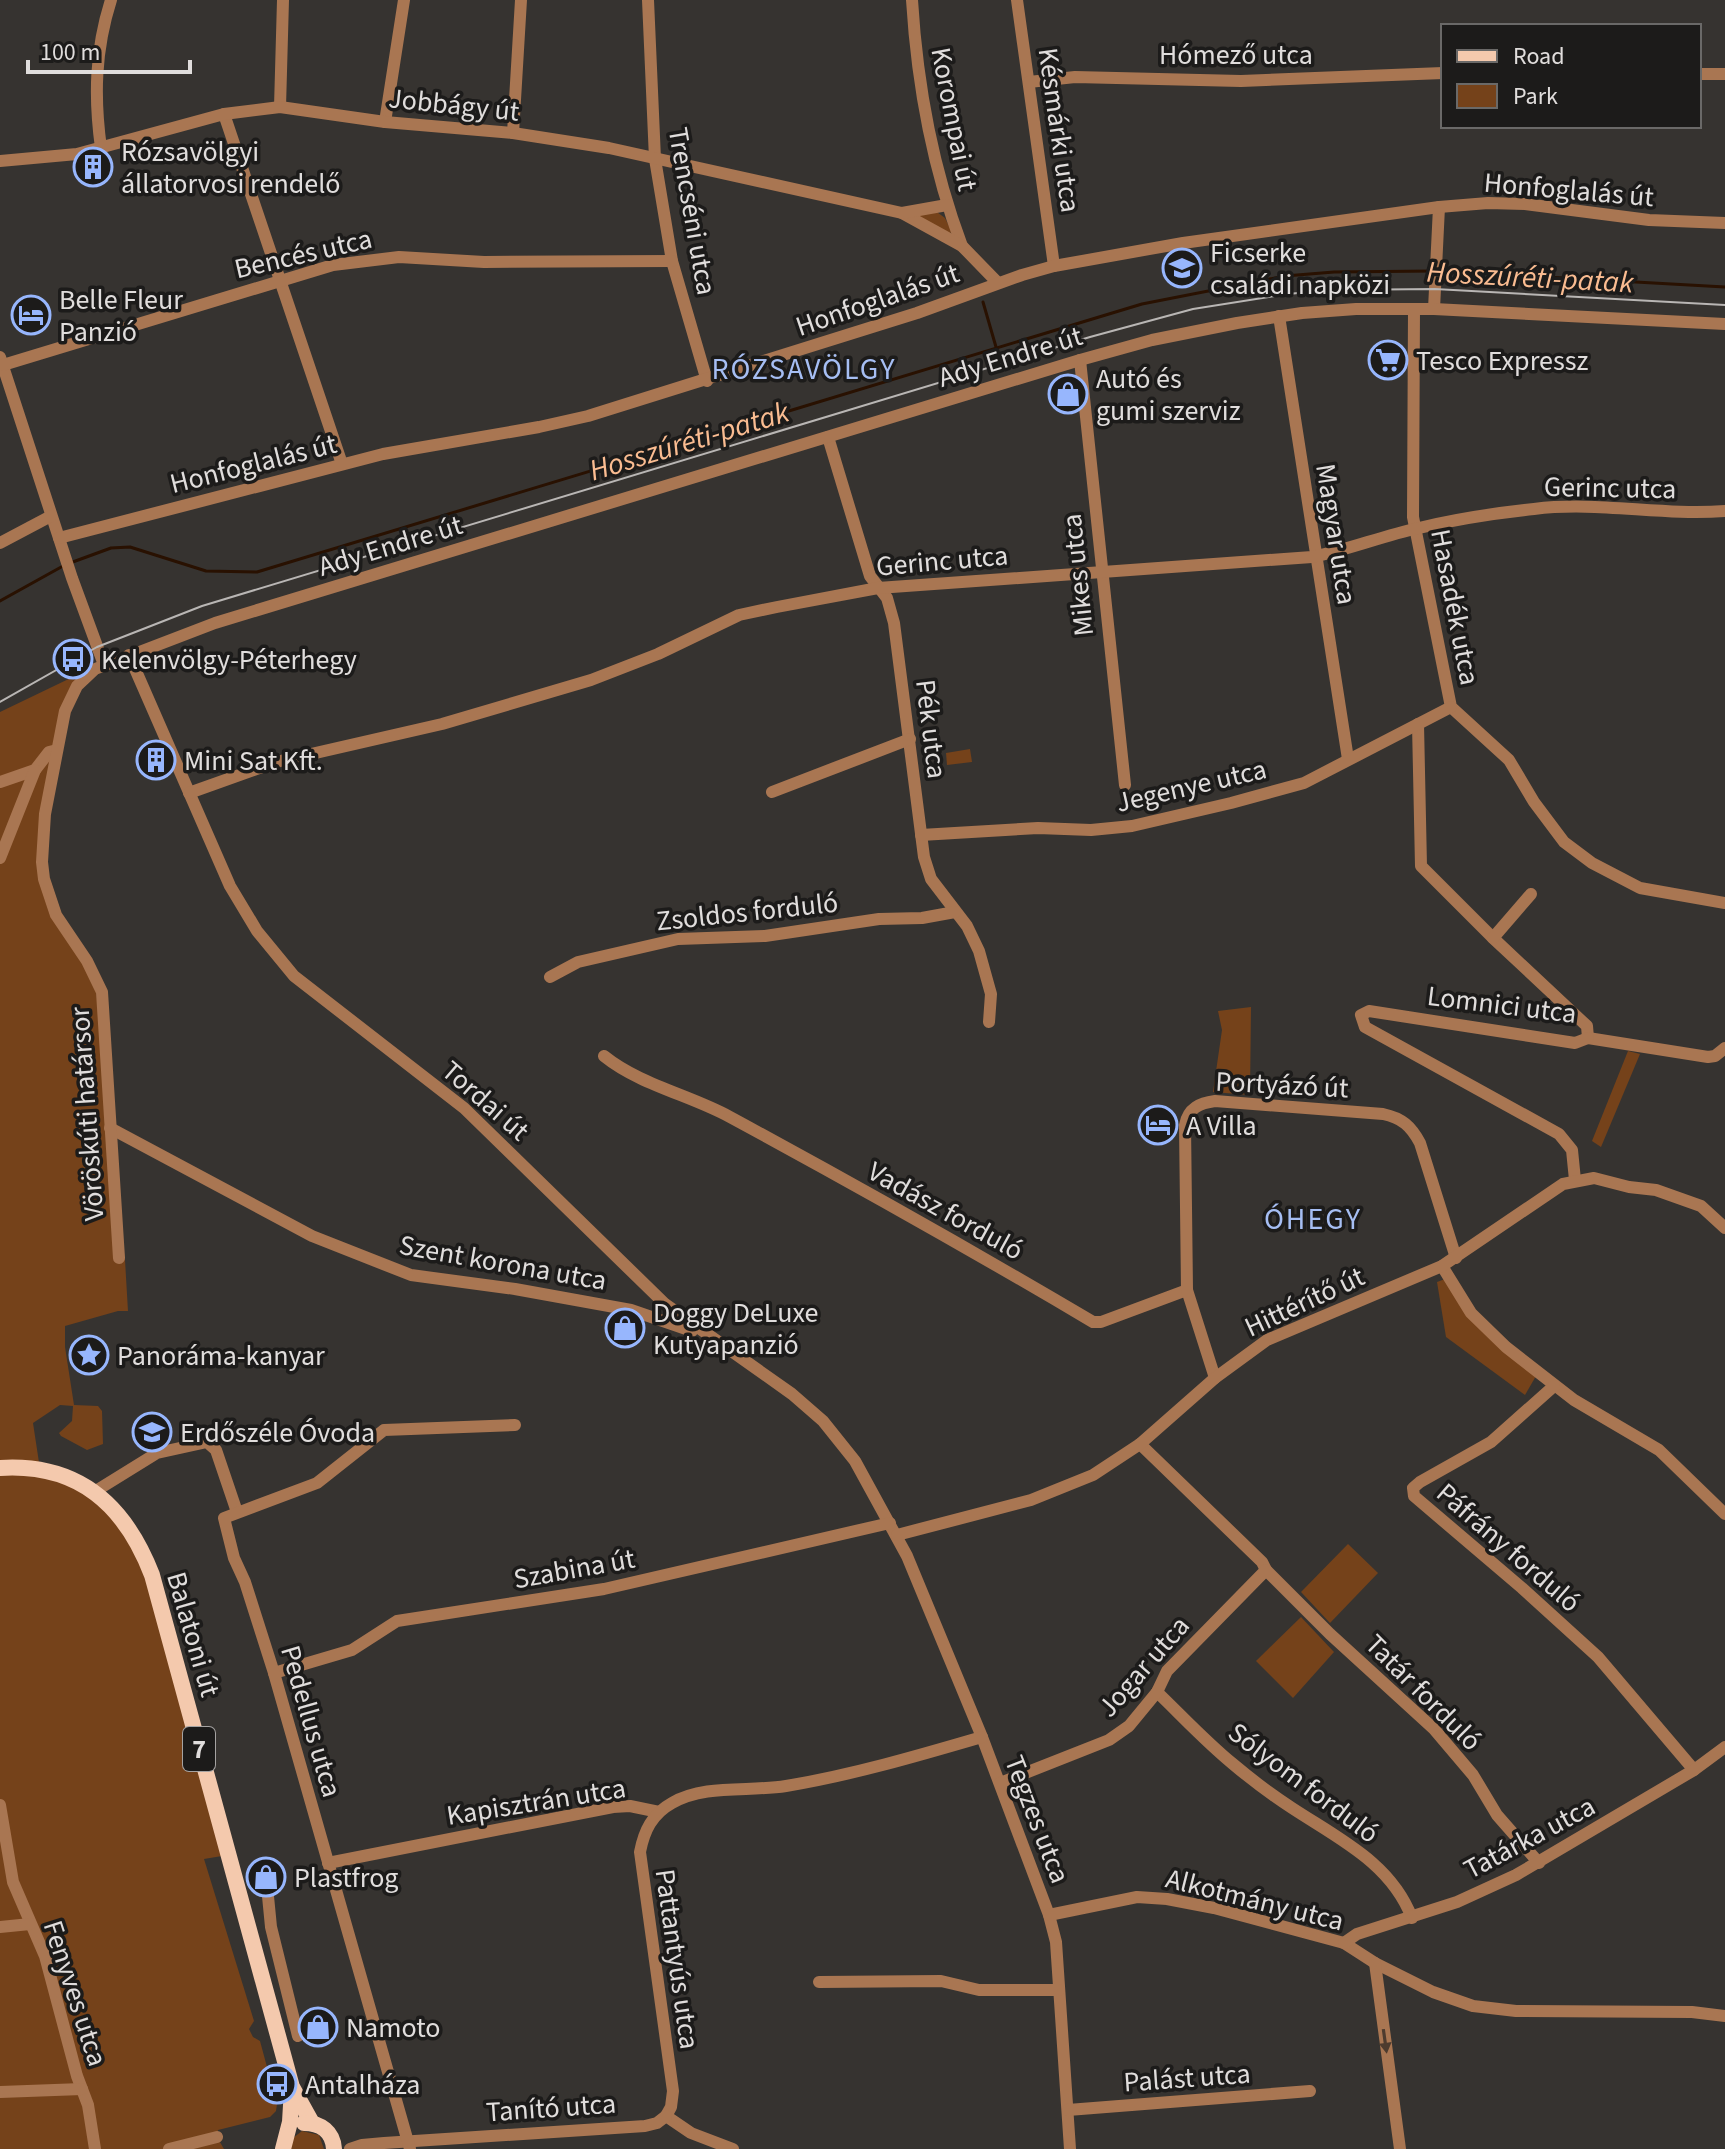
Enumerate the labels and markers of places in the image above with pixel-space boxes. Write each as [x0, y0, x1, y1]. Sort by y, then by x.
place label: Rózsavölgyi állatorvosi rendelő [121, 132, 341, 204]
building icon: Rózsavölgyi állatorvosi rendelő [72, 146, 114, 188]
place label: Ficserke családi napközi [1210, 233, 1390, 305]
school or university icon: Ficserke családi napközi [1161, 247, 1203, 289]
place label: Belle Fleur Panzió [59, 280, 183, 352]
hotel icon: Belle Fleur Panzió [10, 294, 52, 336]
supermarket icon: Tesco Expressz [1367, 339, 1409, 381]
place label: Tesco Expressz [1416, 341, 1588, 381]
place label: Autó és gumi szerviz [1096, 359, 1241, 431]
shop icon: Autó és gumi szerviz [1047, 373, 1089, 415]
bus stop icon: Kelenvölgy-Péterhegy [52, 638, 94, 680]
place label: Kelenvölgy-Péterhegy [101, 640, 357, 680]
building icon: Mini Sat Kft. [135, 739, 177, 781]
place label: Mini Sat Kft. [184, 741, 323, 781]
hotel icon: A Villa [1137, 1104, 1179, 1146]
place label: A Villa [1186, 1106, 1257, 1146]
place label: Doggy DeLuxe Kutyapanzió [653, 1293, 818, 1365]
shop icon: Doggy DeLuxe Kutyapanzió [604, 1307, 646, 1349]
place icon: Panoráma-kanyar [68, 1334, 110, 1376]
place label: Panoráma-kanyar [117, 1336, 325, 1376]
school or university icon: Erdőszéle Óvoda [131, 1411, 173, 1453]
place label: Erdőszéle Óvoda [180, 1413, 375, 1453]
shop icon: Plastfrog [245, 1856, 287, 1898]
place label: Plastfrog [294, 1858, 398, 1898]
shop icon: Namoto [297, 2006, 339, 2048]
place label: Namoto [346, 2008, 440, 2048]
bus stop icon: Antalháza [256, 2063, 298, 2105]
place label: Antalháza [305, 2065, 420, 2105]

